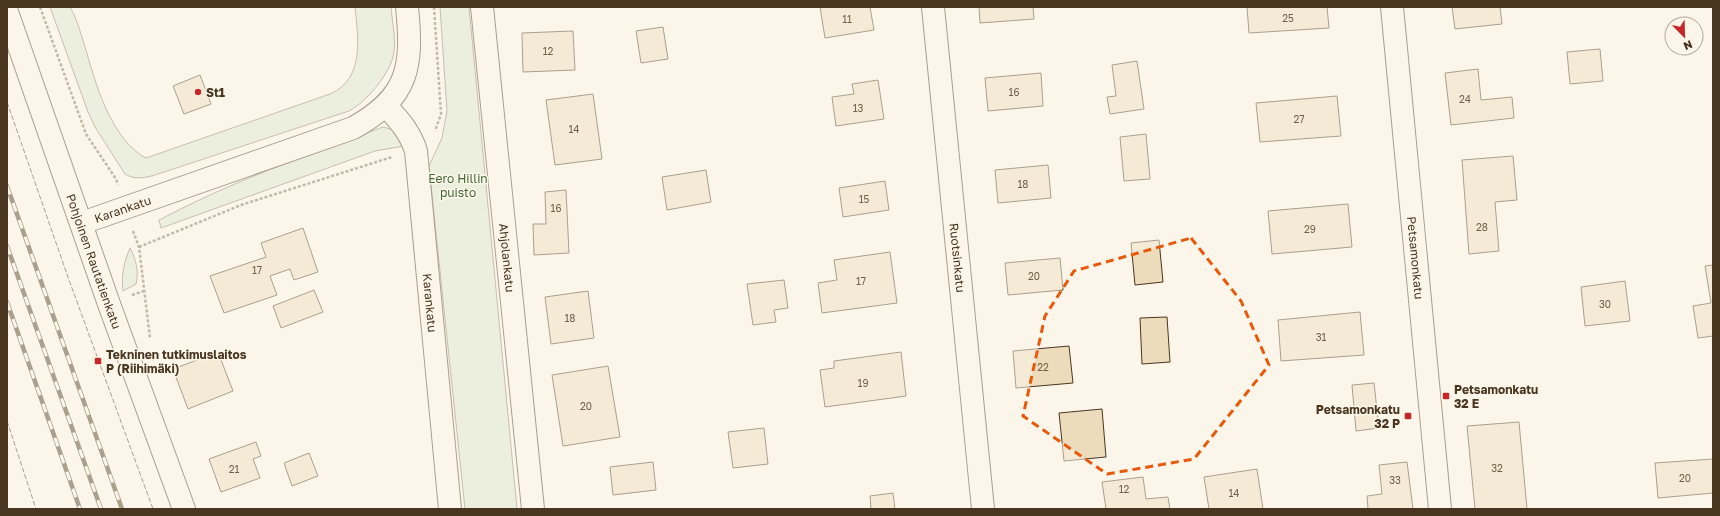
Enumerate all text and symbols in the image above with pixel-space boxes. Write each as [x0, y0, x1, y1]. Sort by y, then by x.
house number: 25 [1282, 12, 1294, 24]
house number: 11 [842, 13, 852, 25]
north arrow [1664, 16, 1704, 56]
text: N [1682, 38, 1694, 53]
house number: 12 [543, 45, 554, 57]
place label: St1 [206, 85, 225, 100]
house number: 16 [1009, 86, 1019, 98]
marker: St1 [193, 87, 203, 97]
house number: 24 [1459, 93, 1471, 105]
house number: 13 [853, 102, 863, 114]
house number: 27 [1293, 113, 1305, 125]
house number: 14 [569, 123, 579, 135]
park label: Eero Hillin puisto [428, 171, 488, 200]
house number: 18 [1018, 178, 1028, 190]
street label: Pohjoinen Rautatienkatu [64, 192, 125, 331]
street label: Karankatu [92, 192, 153, 226]
house number: 15 [859, 193, 870, 205]
house number: 16 [551, 202, 561, 214]
street label: Petsamonkatu [1405, 216, 1427, 300]
house number: 28 [1476, 221, 1488, 233]
street label: Ahjolankatu [497, 222, 518, 293]
street label: Ruotsinkatu [947, 222, 969, 293]
house number: 29 [1304, 223, 1316, 235]
house number: 17 [252, 264, 262, 276]
house number: 20 [1028, 270, 1040, 282]
street label: Karankatu [420, 273, 441, 333]
house number: 17 [856, 275, 866, 287]
house number: 30 [1599, 298, 1611, 310]
house number: 18 [565, 312, 575, 324]
house number: 31 [1316, 331, 1326, 343]
place label: Tekninen tutkimuslaitos P (Riihimäki) [106, 347, 247, 376]
marker: Tekninen tutkimuslaitos P (Riihimäki) [93, 356, 103, 366]
house number: 22 [1037, 361, 1049, 373]
house number: 19 [858, 377, 868, 389]
place label: Petsamonkatu 32 E [1454, 382, 1538, 411]
marker: Petsamonkatu 32 E [1441, 391, 1451, 401]
house number: 20 [580, 400, 592, 412]
place label: Petsamonkatu 32 P [1316, 402, 1400, 431]
marker: Petsamonkatu 32 P [1403, 411, 1413, 421]
house number: 32 [1491, 462, 1503, 474]
house number: 21 [229, 463, 239, 475]
house number: 20 [1679, 472, 1691, 484]
house number: 33 [1389, 474, 1401, 486]
house number: 12 [1119, 483, 1130, 495]
house number: 14 [1229, 487, 1239, 499]

